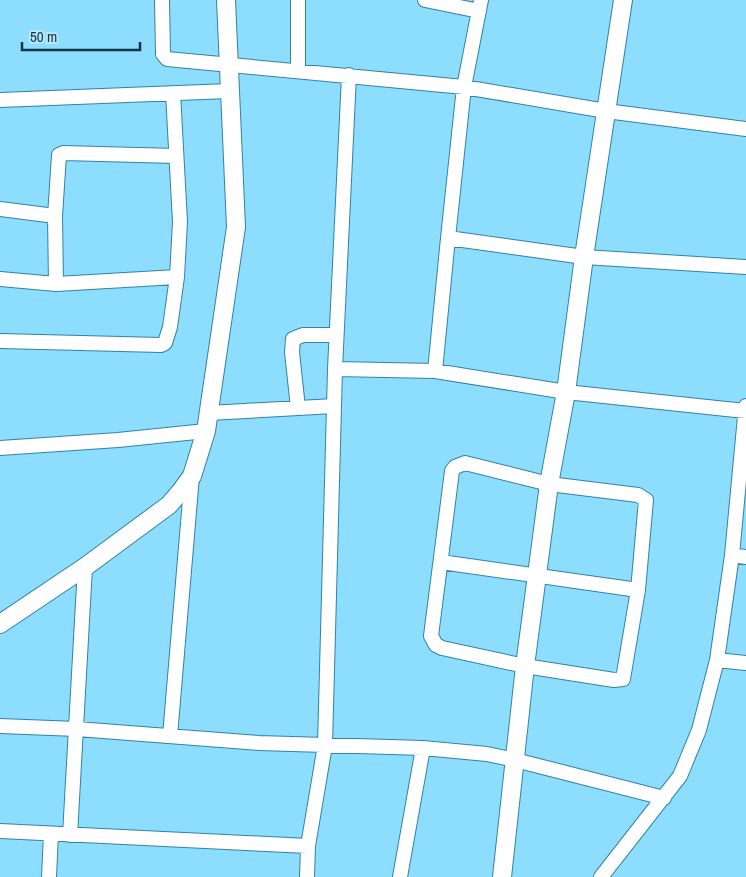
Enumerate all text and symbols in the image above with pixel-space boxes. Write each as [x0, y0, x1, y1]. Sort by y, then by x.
scale bar [22, 20, 140, 52]
text: 50 m [30, 26, 57, 47]

